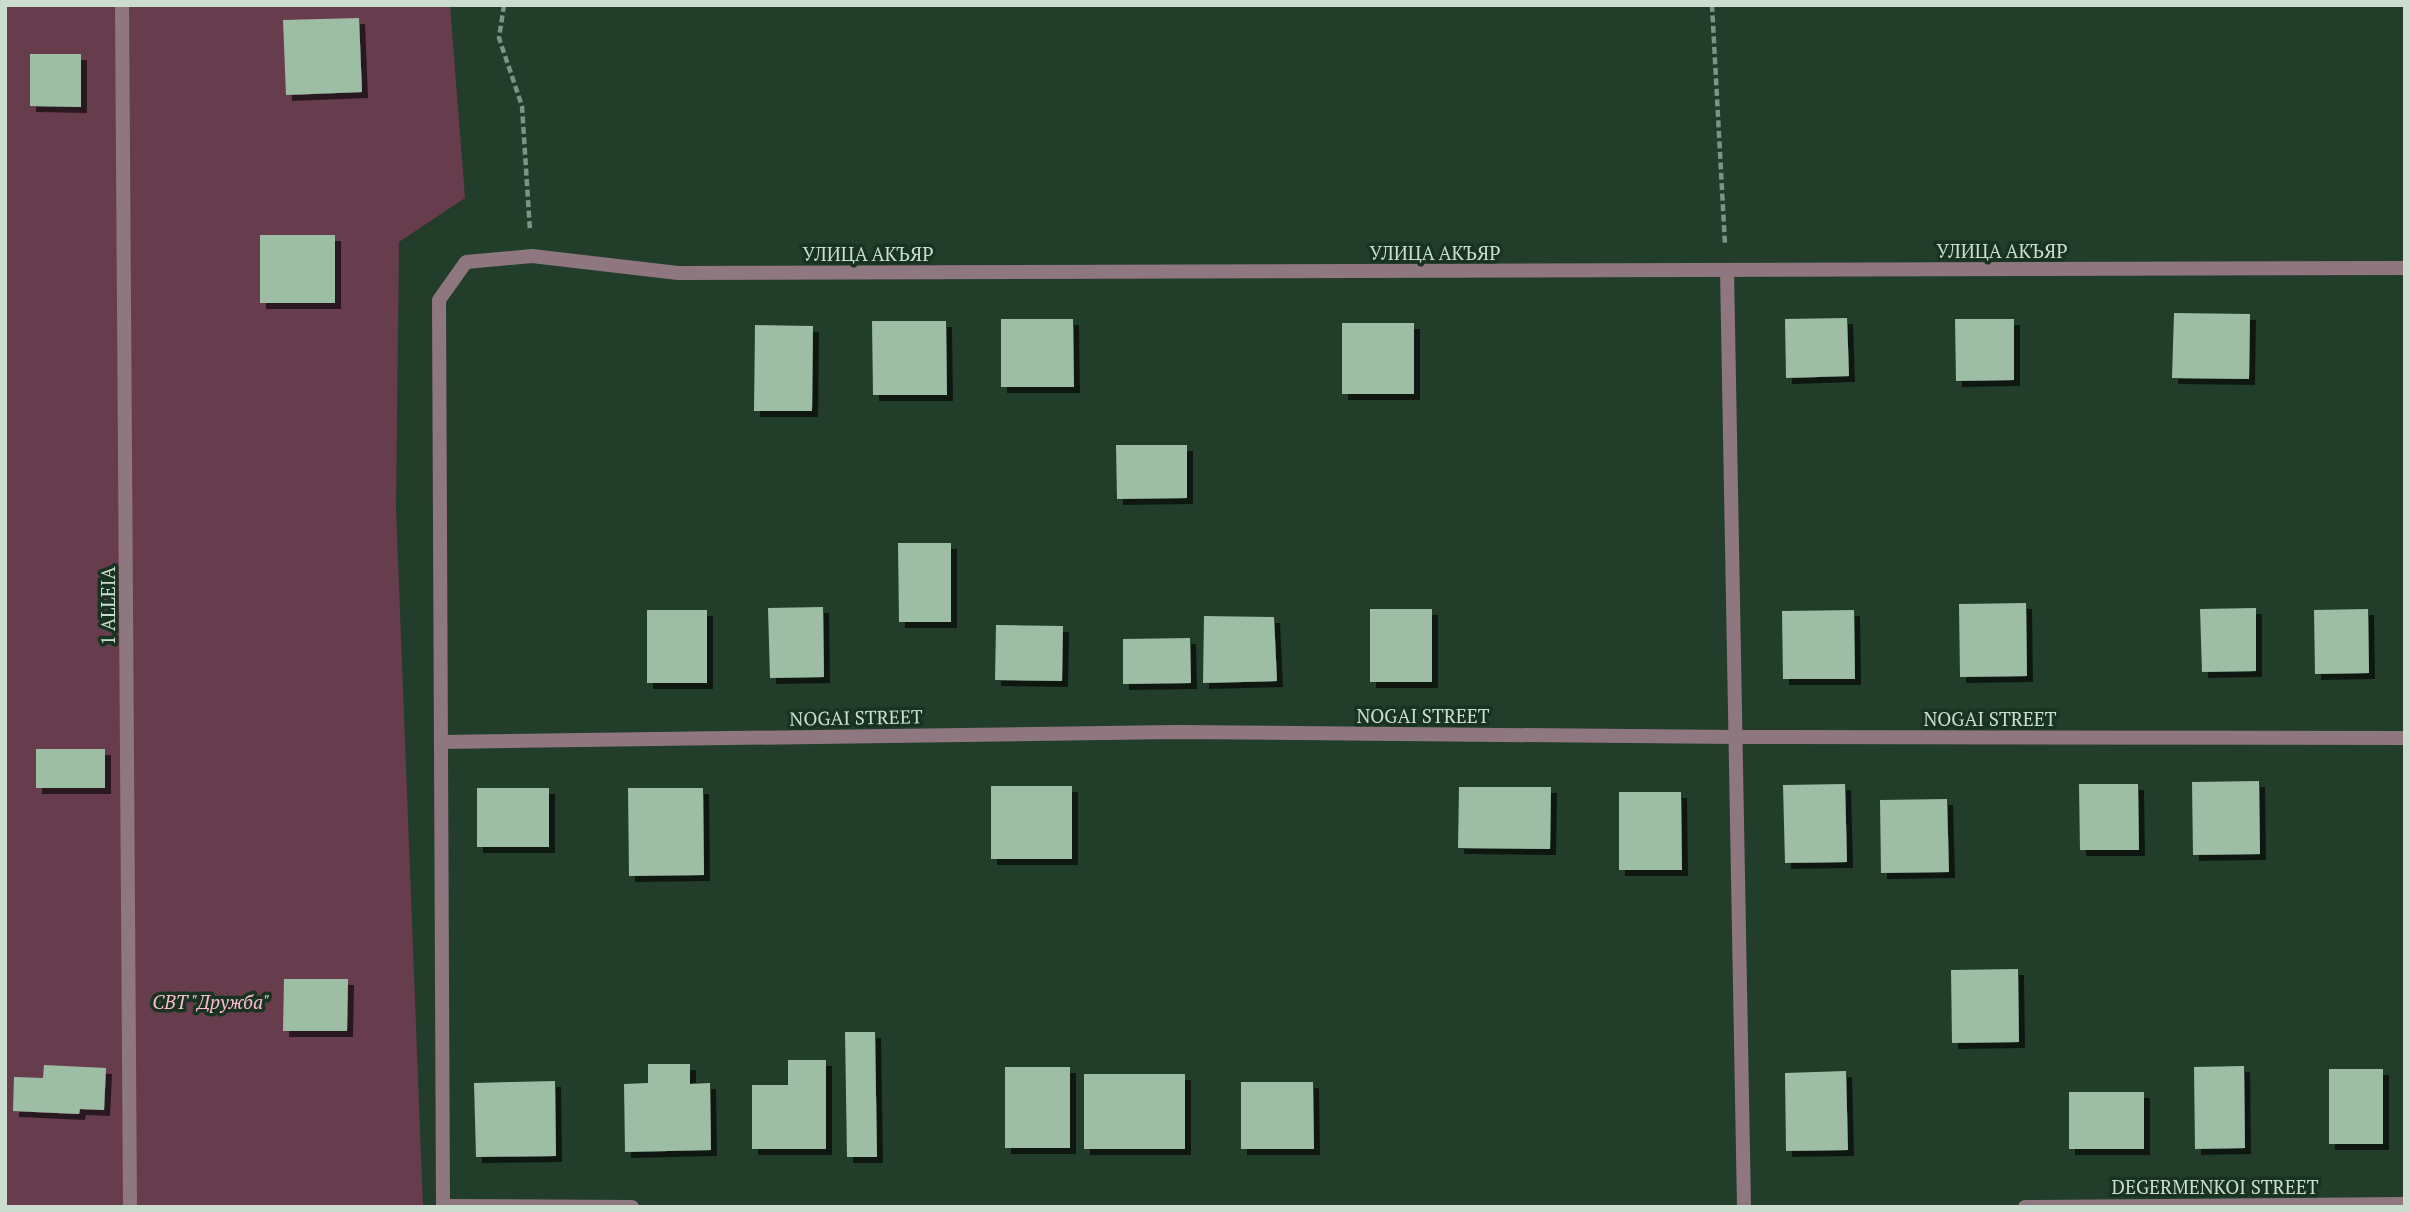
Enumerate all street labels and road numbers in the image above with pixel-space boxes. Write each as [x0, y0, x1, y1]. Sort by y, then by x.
street label: УЛИЦА АКЪЯР [1936, 238, 2068, 263]
street label: УЛИЦА АКЪЯР [1369, 240, 1501, 265]
street label: УЛИЦА АКЪЯР [802, 241, 934, 266]
street label: 1 ALLEIA [95, 567, 120, 645]
street label: NOGAI STREET [789, 703, 923, 731]
street label: NOGAI STREET [1356, 703, 1490, 728]
street label: NOGAI STREET [1923, 706, 2057, 731]
street label: DEGERMENKOI STREET [2111, 1174, 2319, 1199]

